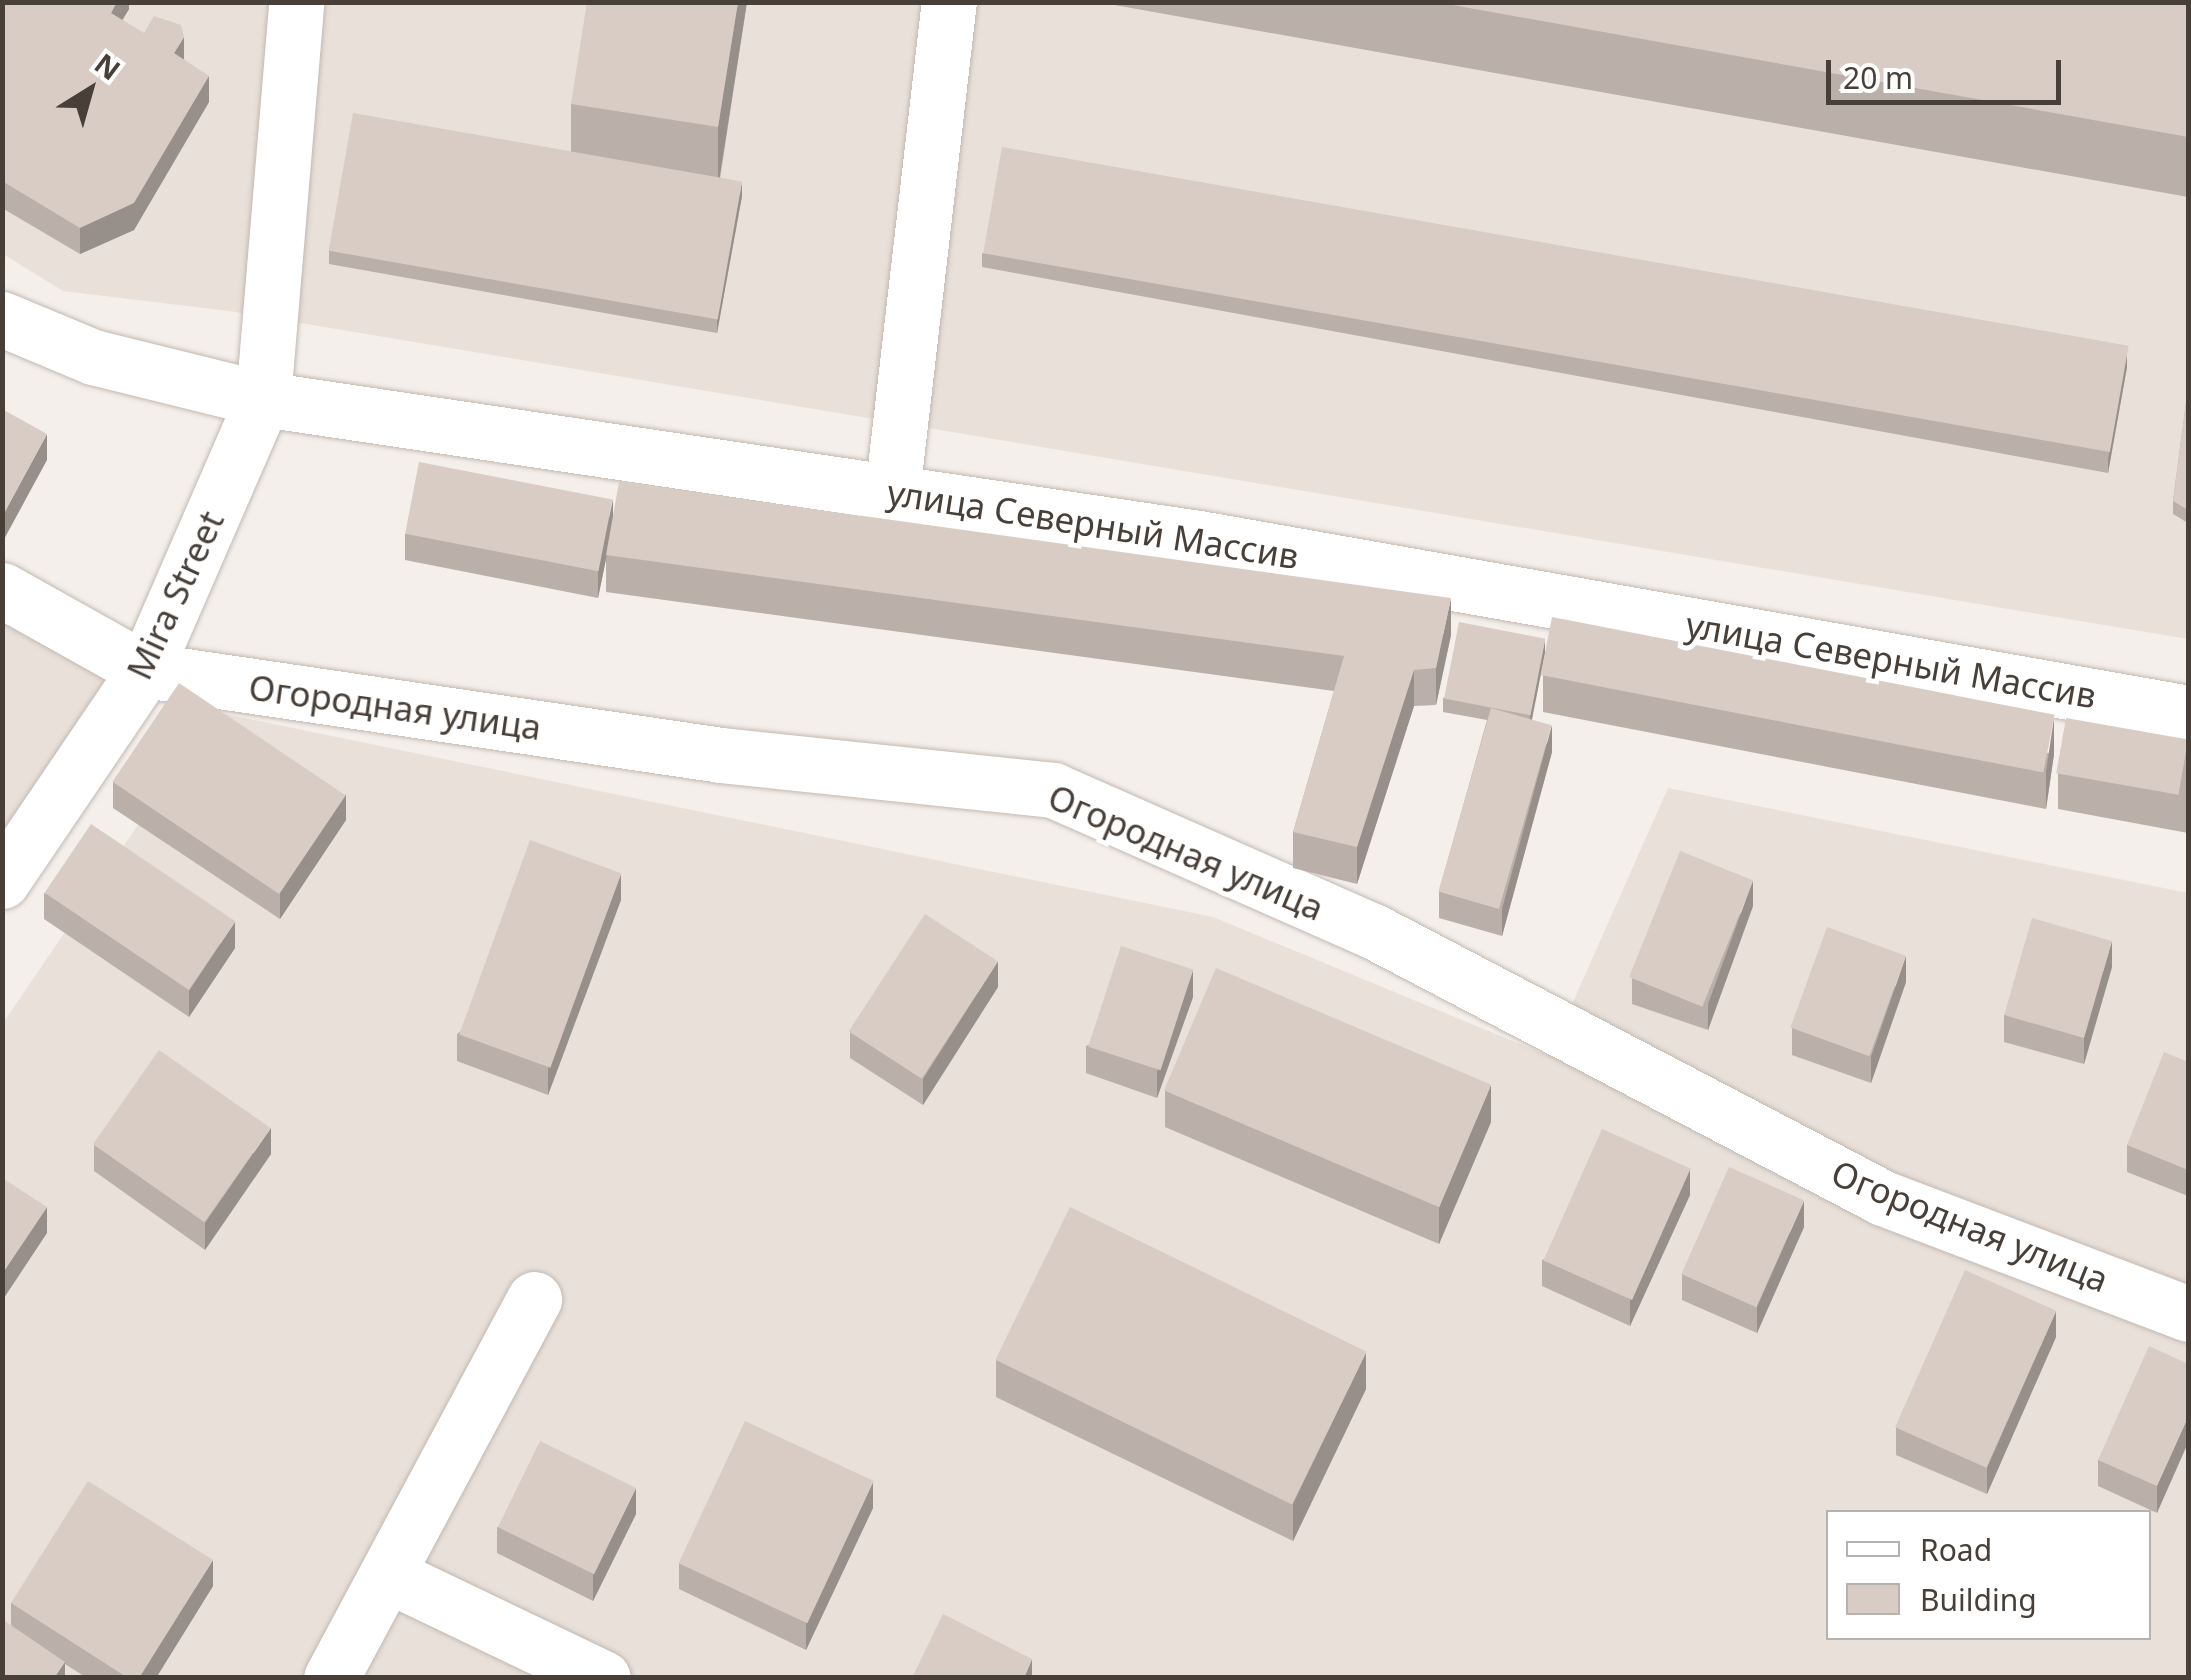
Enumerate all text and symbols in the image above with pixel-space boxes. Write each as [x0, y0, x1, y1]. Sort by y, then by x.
north arrow [40, 40, 140, 140]
scale bar [1831, 40, 2066, 102]
text: N [88, 44, 129, 88]
text: 20 m [1843, 57, 1913, 98]
street label: улица Северный Массив [884, 471, 1302, 577]
street label: Mira Street [118, 504, 232, 686]
street label: улица Северный Массив [1682, 603, 2100, 717]
street label: Огородная улица [246, 666, 544, 748]
street label: Огородная улица [1042, 775, 1330, 929]
street label: Огородная улица [1825, 1151, 2115, 1301]
legend [1826, 1510, 2151, 1640]
text: Road [1920, 1529, 1992, 1570]
text: Building [1920, 1579, 2037, 1620]

